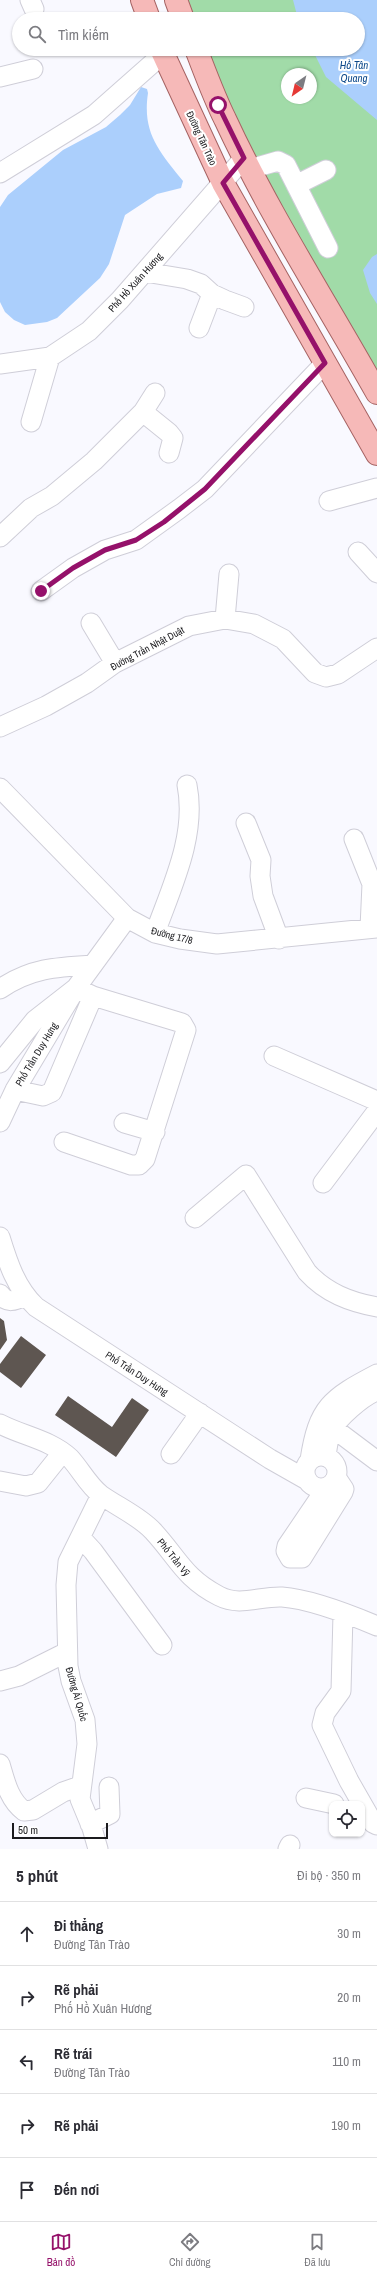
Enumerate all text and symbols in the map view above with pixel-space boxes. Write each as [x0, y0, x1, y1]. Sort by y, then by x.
search box [12, 12, 365, 56]
icon: search [26, 23, 48, 45]
text: Tìm kiếm [58, 24, 109, 45]
water label: Hồ Tân Quang [340, 58, 368, 85]
north arrow [281, 68, 317, 104]
route start [209, 96, 227, 114]
street label: Đường Tân Trào [183, 109, 220, 168]
street label: Phố Hồ Xuân Hương [105, 250, 166, 315]
route end [32, 582, 50, 600]
street label: Đường Trần Nhật Duật [108, 623, 187, 673]
street label: Đường 17/8 [150, 924, 194, 947]
street label: Phố Trần Duy Hưng [12, 1020, 61, 1088]
street label: Phố Trần Duy Hưng [103, 1348, 171, 1399]
street label: Phố Trần Vỹ [154, 1536, 193, 1580]
street label: Đường Ái Quốc [63, 1666, 90, 1723]
map controls [329, 1801, 365, 1837]
button: locate [329, 1801, 365, 1837]
scale bar [12, 1821, 108, 1840]
text: 50 m [18, 1823, 38, 1837]
text: 5 phút [16, 1864, 58, 1887]
text: Đi bộ · 350 m [297, 1867, 361, 1884]
text: Đi thẳng [54, 1915, 103, 1936]
icon: ahead [16, 1923, 38, 1945]
text: 30 m [337, 1925, 361, 1942]
text: Đường Tân Trào [54, 1936, 130, 1953]
text: Rẽ phải [54, 1979, 98, 2000]
icon: right [16, 1987, 38, 2009]
text: 20 m [337, 1989, 361, 2006]
text: Phố Hồ Xuân Hương [54, 2000, 152, 2017]
text: Rẽ trái [54, 2043, 92, 2064]
icon: left [16, 2051, 38, 2073]
text: 110 m [332, 2053, 361, 2070]
text: Đường Tân Trào [54, 2064, 130, 2081]
icon: right [16, 2115, 38, 2137]
text: Rẽ phải [54, 2115, 98, 2136]
text: 190 m [331, 2117, 361, 2134]
icon: arrive [16, 2179, 38, 2201]
text: Đến nơi [54, 2179, 99, 2200]
tab: Bản đồ [47, 2231, 75, 2269]
tab: Chỉ đường [169, 2231, 211, 2269]
tab: Đã lưu [304, 2231, 330, 2269]

